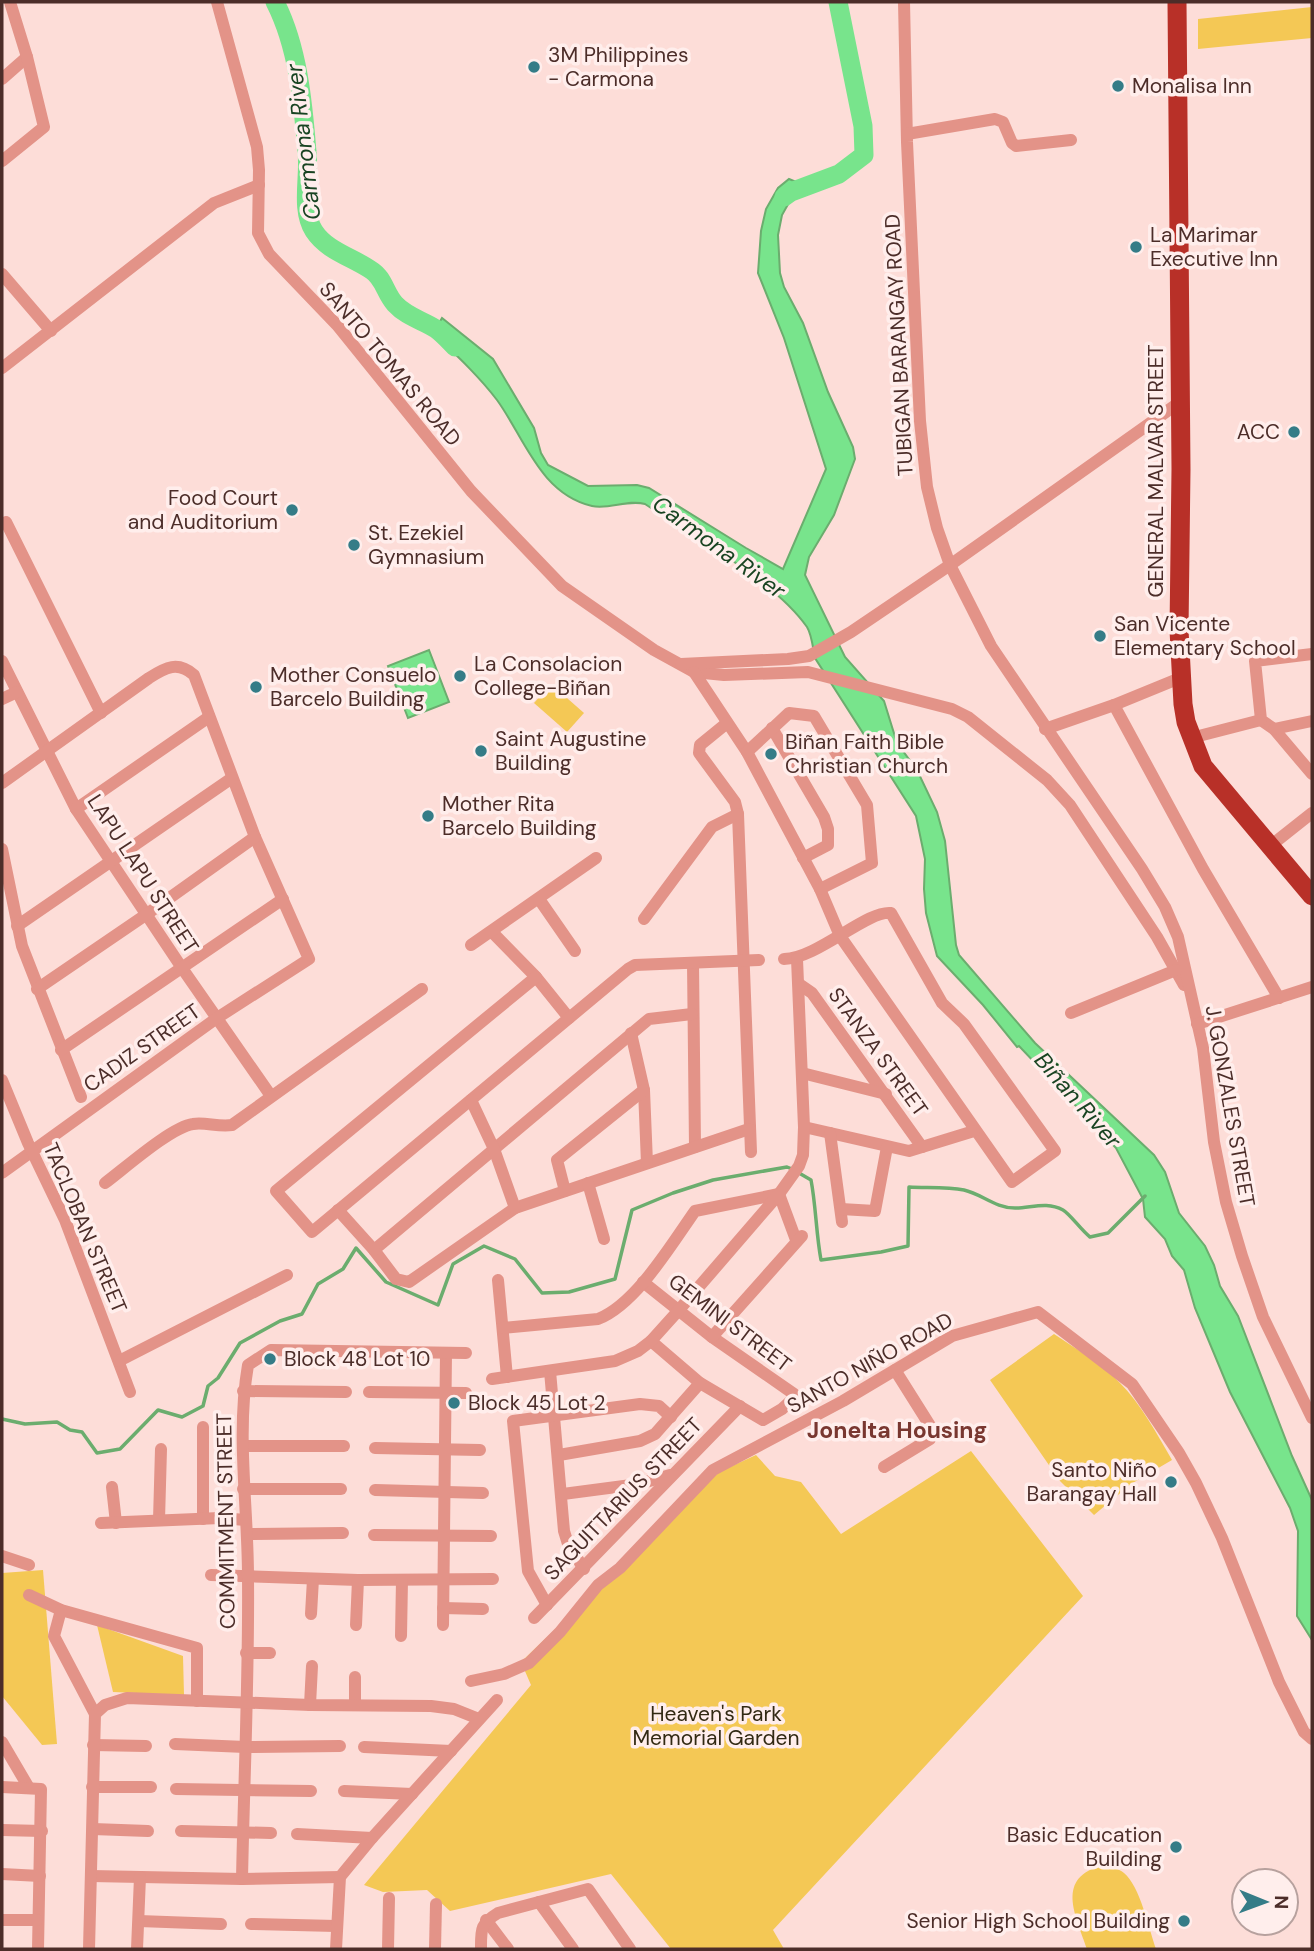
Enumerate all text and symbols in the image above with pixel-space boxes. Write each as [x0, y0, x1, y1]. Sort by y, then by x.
place label: 3M Philippines - Carmona [548, 41, 689, 93]
marker: 3M Philippines - Carmona [526, 59, 542, 75]
water label: Carmona River [278, 61, 327, 222]
place label: Monalisa Inn [1132, 72, 1252, 100]
marker: Monalisa Inn [1110, 78, 1126, 94]
street label: TUBIGAN BARANGAY ROAD [878, 213, 920, 477]
place label: La Marimar Executive Inn [1150, 221, 1278, 273]
marker: La Marimar Executive Inn [1128, 239, 1144, 255]
street label: SANTO TOMAS ROAD [313, 276, 467, 452]
street label: GENERAL MALVAR STREET [1142, 344, 1170, 598]
place label: ACC [1237, 418, 1280, 446]
marker: ACC [1286, 424, 1302, 440]
place label: Food Court and Auditorium [128, 484, 278, 536]
water label: Carmona River [647, 489, 793, 606]
marker: Food Court and Auditorium [284, 502, 300, 518]
place label: St. Ezekiel Gymnasium [368, 519, 484, 571]
marker: St. Ezekiel Gymnasium [346, 537, 362, 553]
place label: San Vicente Elementary School [1114, 610, 1296, 662]
marker: San Vicente Elementary School [1092, 628, 1108, 644]
place label: La Consolacion College-Biñan [474, 650, 622, 702]
place label: Mother Consuelo Barcelo Building [270, 661, 437, 713]
marker: La Consolacion College-Biñan [452, 668, 468, 684]
marker: Mother Consuelo Barcelo Building [248, 679, 264, 695]
place label: Saint Augustine Building [495, 725, 646, 777]
place label: Biñan Faith Bible Christian Church [785, 728, 948, 780]
marker: Saint Augustine Building [473, 743, 489, 759]
marker: Biñan Faith Bible Christian Church [763, 746, 779, 762]
street label: LAPU LAPU STREET [81, 789, 205, 959]
place label: Mother Rita Barcelo Building [442, 790, 597, 842]
marker: Mother Rita Barcelo Building [420, 808, 436, 824]
street label: STANZA STREET [822, 982, 934, 1122]
street label: CADIZ STREET [78, 997, 206, 1099]
street label: J. GONZALES STREET [1198, 1003, 1262, 1209]
water label: Biñan River [1028, 1046, 1129, 1155]
street label: TACLOBAN STREET [37, 1139, 134, 1318]
street label: GEMINI STREET [663, 1268, 797, 1379]
street label: SANTO NIÑO ROAD [782, 1306, 958, 1420]
place label: Block 48 Lot 10 [284, 1345, 430, 1373]
marker: Block 48 Lot 10 [262, 1351, 278, 1367]
place label: Block 45 Lot 2 [468, 1389, 606, 1417]
marker: Block 45 Lot 2 [446, 1395, 462, 1411]
street label: SAGUITTARIUS STREET [538, 1411, 708, 1586]
street label: COMMITMENT STREET [210, 1412, 242, 1629]
district label: Jonelta Housing [807, 1415, 987, 1445]
place label: Santo Niño Barangay Hall [1026, 1456, 1157, 1508]
marker: Santo Niño Barangay Hall [1163, 1474, 1179, 1490]
park label: Heaven's Park Memorial Garden [632, 1700, 800, 1752]
place label: Basic Education Building [1007, 1821, 1162, 1873]
marker: Basic Education Building [1168, 1839, 1184, 1855]
north arrow [1230, 1867, 1300, 1937]
text: N [1269, 1895, 1294, 1909]
place label: Senior High School Building [906, 1907, 1170, 1935]
marker: Senior High School Building [1176, 1913, 1192, 1929]

